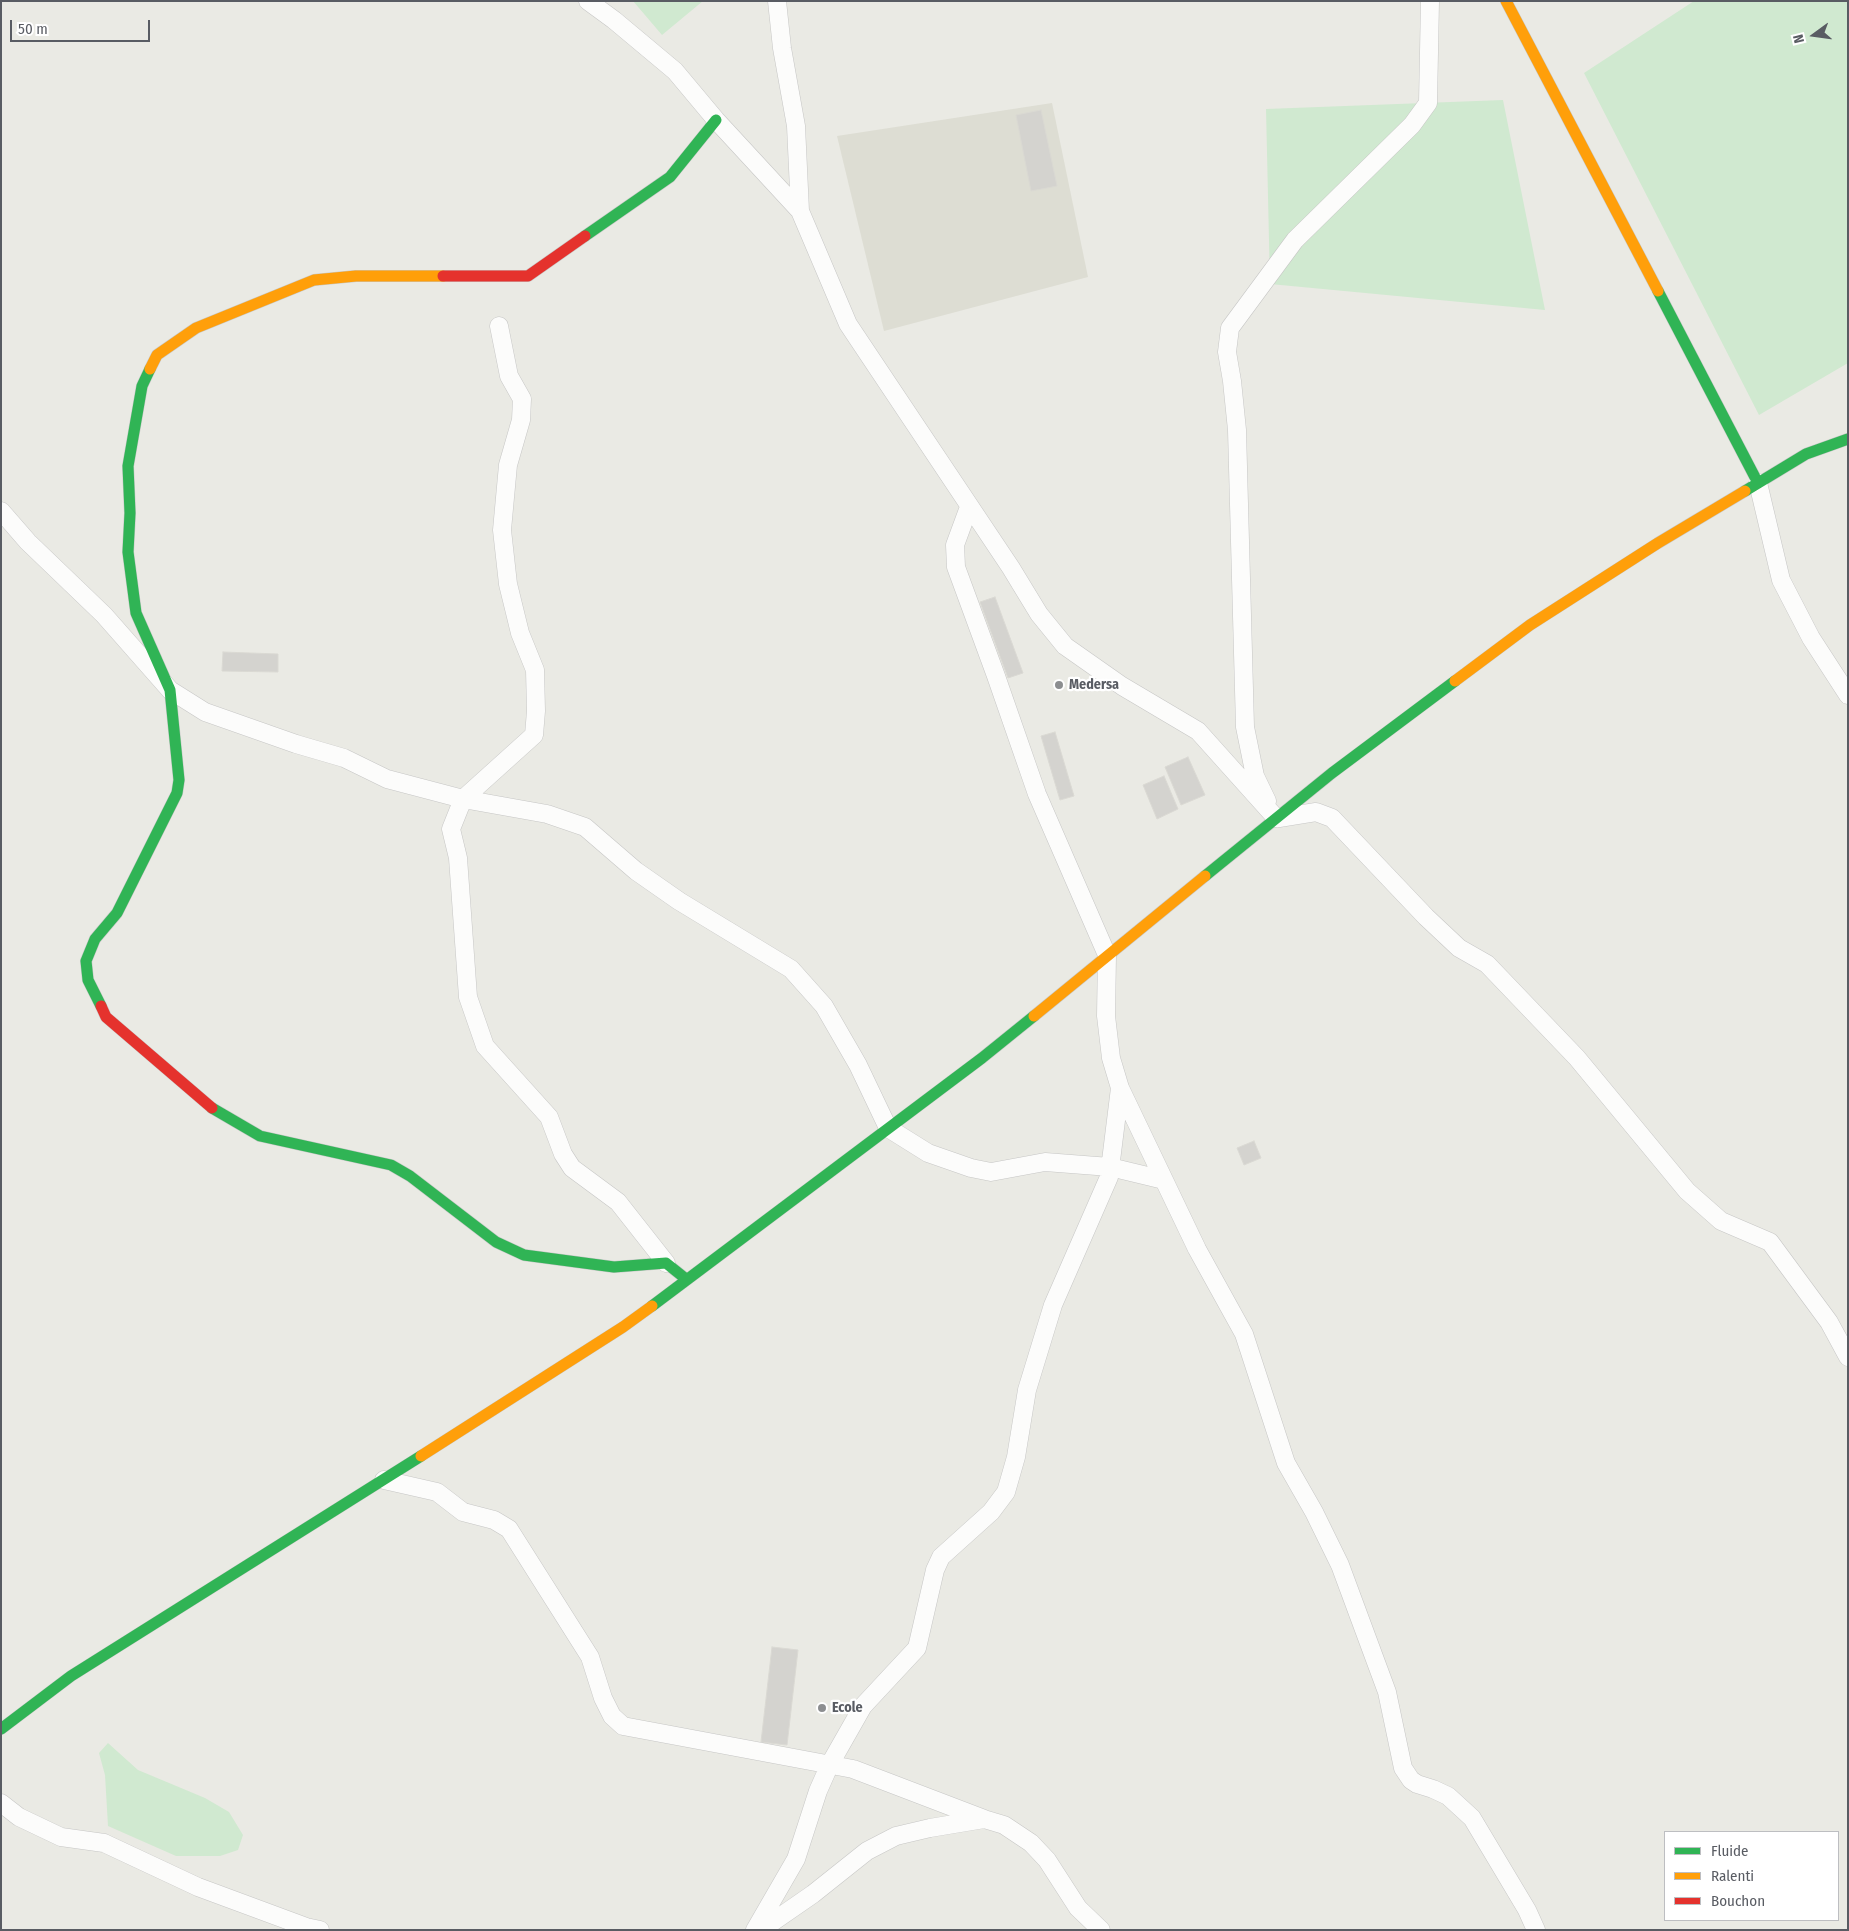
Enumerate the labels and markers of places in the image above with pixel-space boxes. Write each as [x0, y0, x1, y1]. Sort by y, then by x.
place label: Medersa [1069, 677, 1119, 693]
marker: Medersa [1053, 679, 1065, 691]
place label: Ecole [832, 1700, 863, 1716]
marker: Ecole [816, 1702, 828, 1714]

